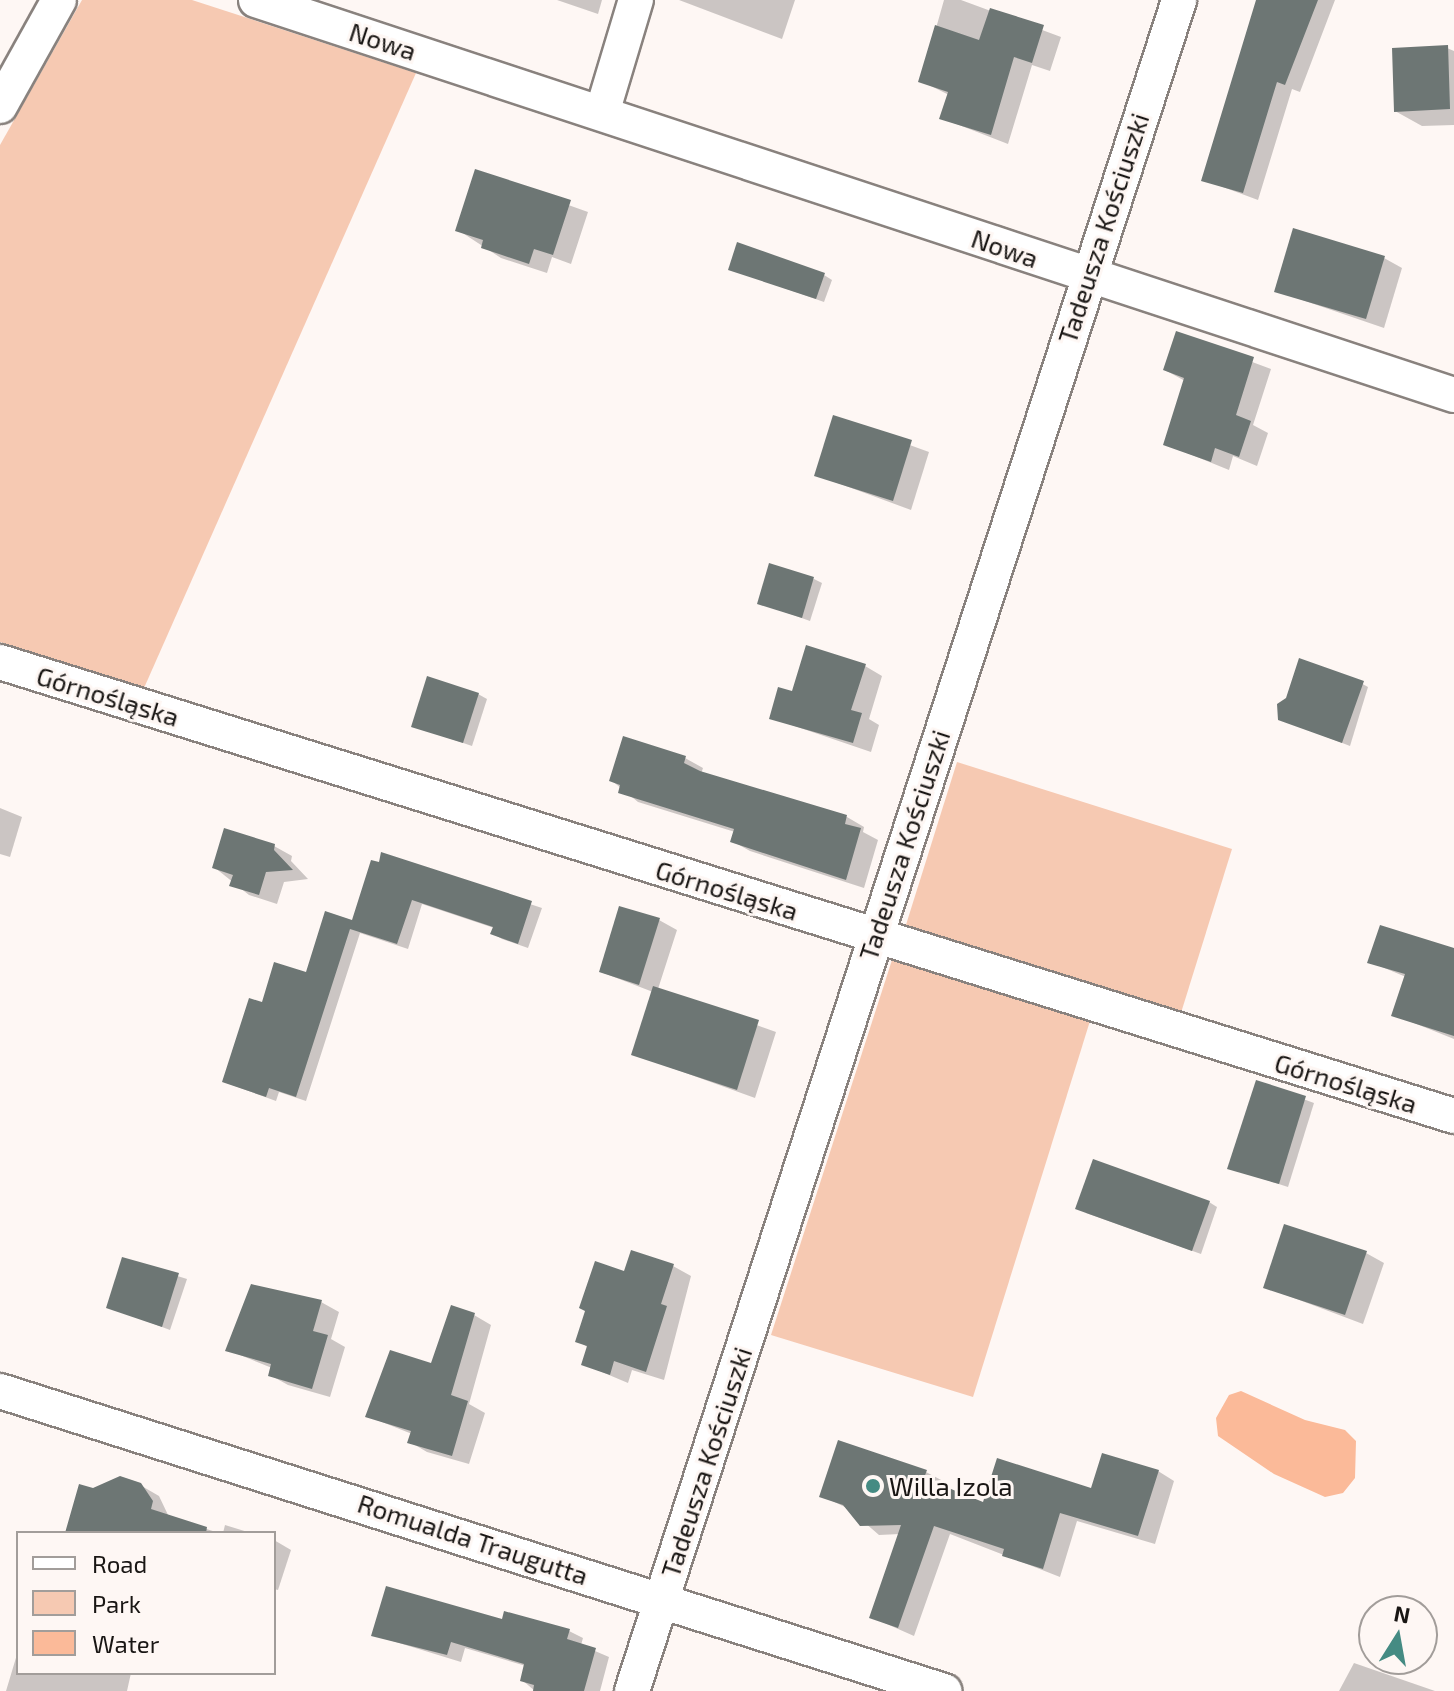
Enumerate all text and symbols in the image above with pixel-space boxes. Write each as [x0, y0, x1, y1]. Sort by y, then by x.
street label: Nowa [346, 16, 420, 66]
street label: Tadeusza Kościuszki [1051, 109, 1155, 347]
street label: Nowa [967, 222, 1043, 274]
street label: Górnośląska [33, 660, 183, 732]
street label: Tadeusza Kościuszki [852, 726, 956, 964]
street label: Górnośląska [652, 854, 802, 926]
street label: Górnośląska [1271, 1047, 1421, 1119]
street label: Tadeusza Kościuszki [654, 1343, 758, 1581]
place label: Willa Izola [889, 1470, 1012, 1502]
marker: Willa Izola [864, 1477, 882, 1495]
street label: Romualda Traugutta [354, 1487, 592, 1591]
legend [16, 1531, 276, 1675]
text: Road [92, 1549, 147, 1578]
text: Park [92, 1589, 141, 1618]
north arrow [1358, 1595, 1438, 1675]
text: N [1392, 1599, 1412, 1628]
text: Water [92, 1629, 159, 1658]

